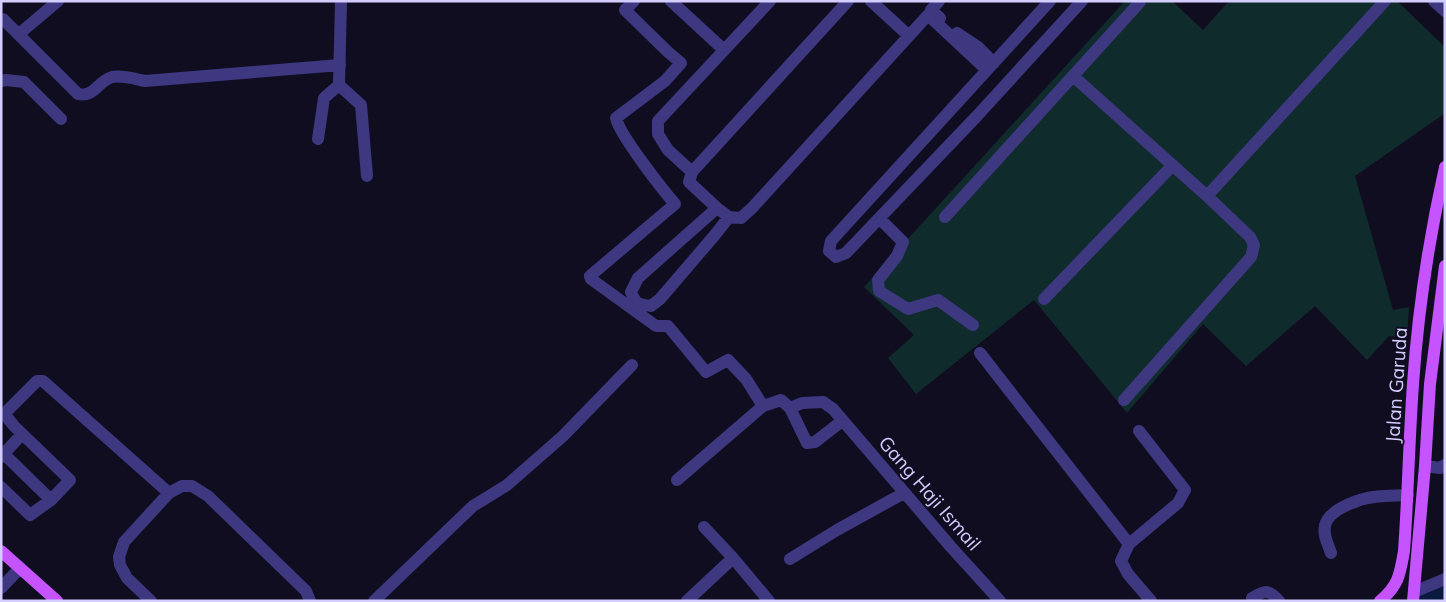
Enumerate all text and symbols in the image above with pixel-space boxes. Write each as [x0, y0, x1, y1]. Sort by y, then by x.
street label: Jalan Garuda [1380, 326, 1412, 444]
street label: Gang Haji Ismail [874, 431, 986, 555]

